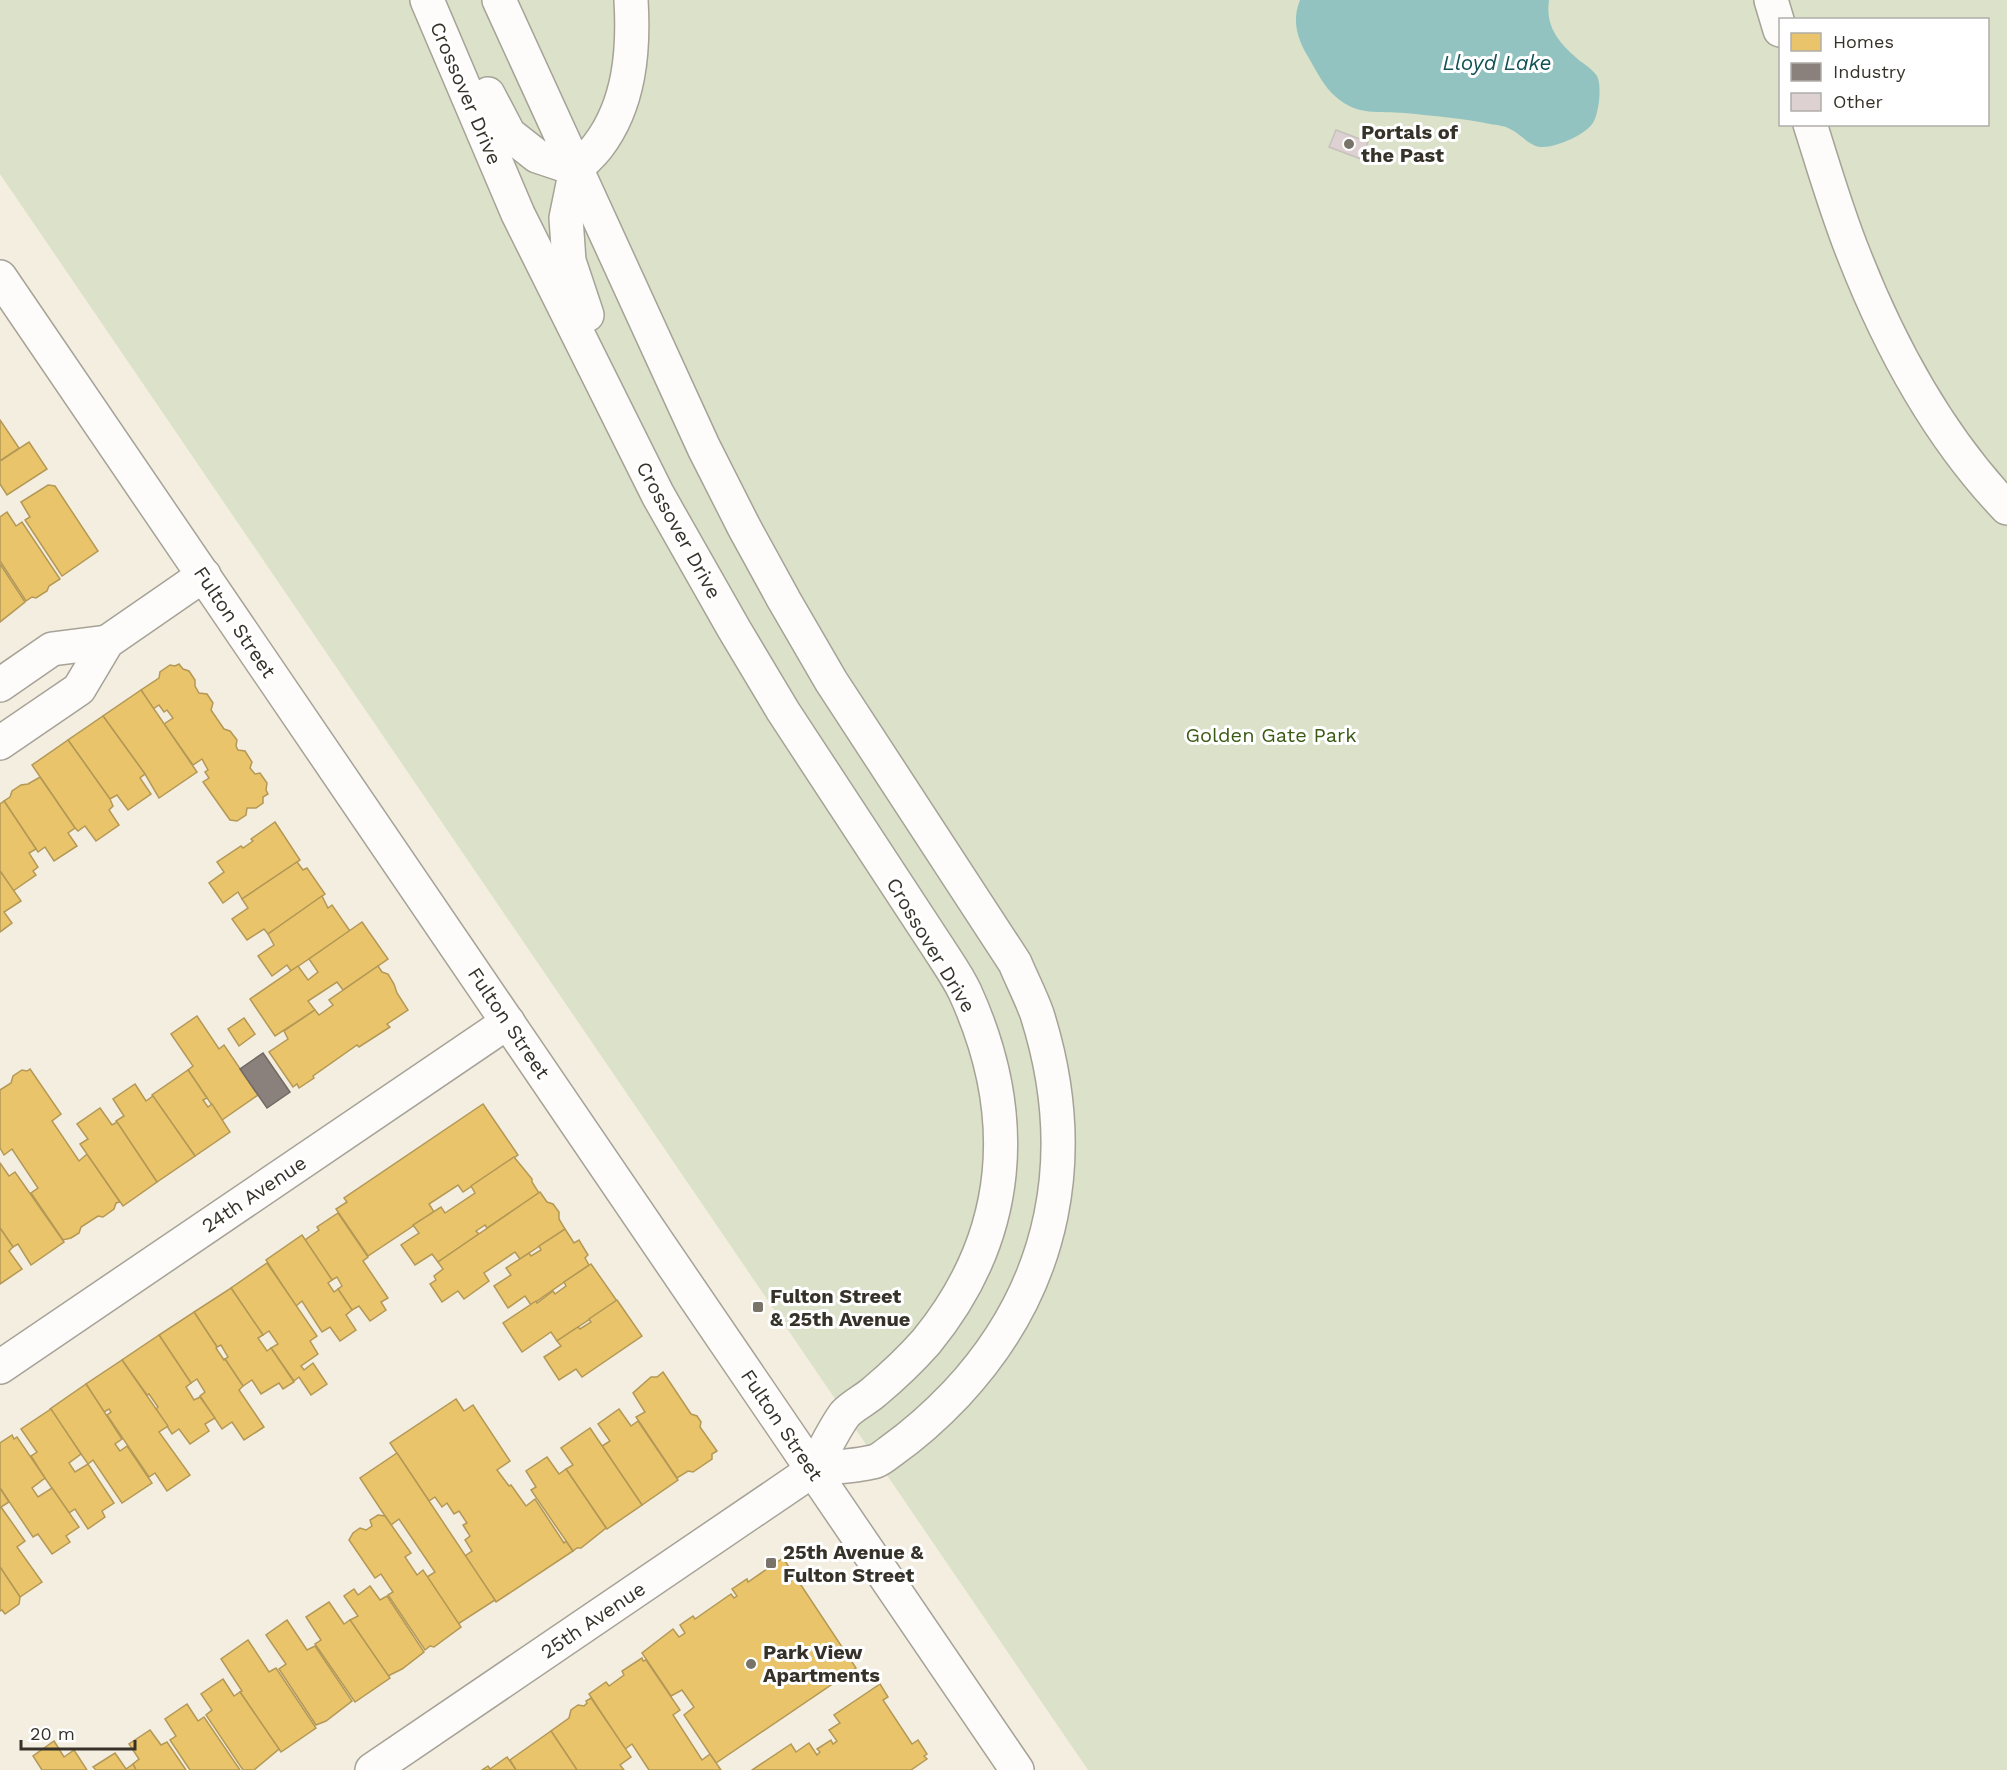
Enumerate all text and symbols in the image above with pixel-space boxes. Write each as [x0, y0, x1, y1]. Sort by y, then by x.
street label: Crossover Drive [425, 18, 507, 168]
legend [1779, 18, 1989, 126]
text: Homes [1833, 31, 1894, 52]
water label: Lloyd Lake [1442, 50, 1552, 75]
text: Industry [1833, 61, 1906, 82]
text: Other [1833, 91, 1883, 112]
place label: Portals of the Past [1361, 120, 1459, 167]
marker: Portals of the Past [1342, 137, 1356, 151]
street label: Crossover Drive [631, 457, 727, 603]
street label: Fulton Street [189, 562, 281, 683]
park label: Golden Gate Park [1185, 723, 1357, 747]
street label: Crossover Drive [881, 873, 981, 1017]
street label: Fulton Street [463, 963, 555, 1084]
street label: 24th Avenue [197, 1150, 311, 1238]
place label: Fulton Street & 25th Avenue [770, 1284, 910, 1331]
marker: Fulton Street & 25th Avenue [751, 1300, 765, 1314]
street label: Fulton Street [736, 1365, 828, 1486]
place label: 25th Avenue & Fulton Street [783, 1540, 923, 1587]
marker: 25th Avenue & Fulton Street [764, 1556, 778, 1570]
street label: 25th Avenue [536, 1576, 650, 1664]
place label: Park View Apartments [763, 1640, 880, 1687]
marker: Park View Apartments [744, 1657, 758, 1671]
scale bar [21, 1713, 135, 1751]
text: 20 m [30, 1723, 75, 1744]

